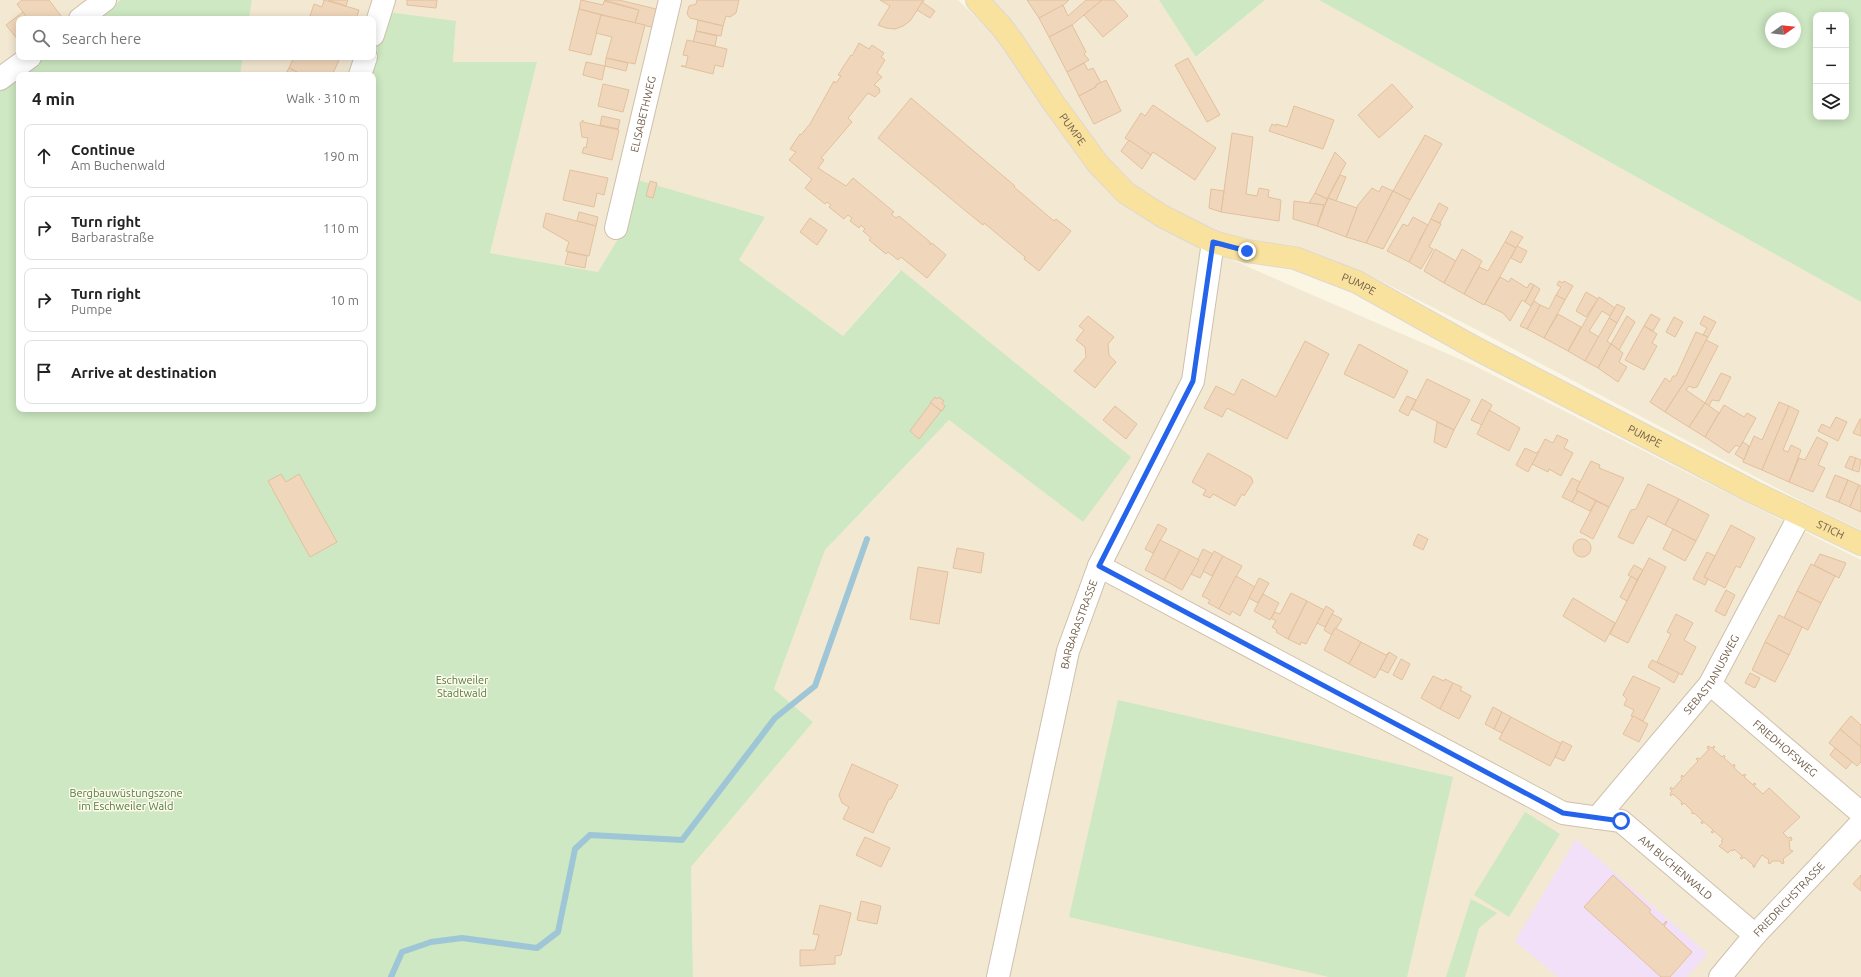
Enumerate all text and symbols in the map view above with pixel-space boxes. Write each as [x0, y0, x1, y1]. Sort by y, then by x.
north arrow [1765, 12, 1801, 48]
map controls [1813, 12, 1849, 120]
button: + [1813, 12, 1849, 48]
search box [16, 16, 376, 60]
icon: search [30, 27, 52, 49]
text: Search here [62, 30, 141, 47]
button: − [1813, 48, 1849, 84]
street label: ELISABETHWEG [628, 75, 658, 153]
button: layers [1813, 84, 1849, 120]
text: 4 min [32, 89, 75, 108]
text: Walk · 310 m [286, 91, 360, 105]
street label: PUMPE [1057, 111, 1088, 147]
text: Continue [71, 141, 135, 158]
icon: ahead [33, 145, 55, 167]
text: 190 m [323, 149, 359, 163]
text: Am Buchenwald [71, 158, 165, 172]
text: Turn right [71, 213, 141, 230]
icon: right [33, 217, 55, 239]
text: 110 m [323, 221, 359, 235]
text: Barbarastraße [71, 230, 154, 244]
route end [1238, 242, 1256, 260]
street label: PUMPE [1340, 271, 1378, 297]
text: Turn right [71, 285, 141, 302]
icon: right [33, 289, 55, 311]
text: 10 m [330, 293, 359, 307]
text: Pumpe [71, 302, 112, 316]
icon: arrive [33, 361, 55, 383]
text: Arrive at destination [71, 364, 217, 381]
street label: PUMPE [1626, 422, 1664, 450]
street label: STICH [1815, 518, 1846, 541]
street label: BARBARASTRASSE [1058, 578, 1099, 670]
street label: SEBASTIANUSWEG [1681, 633, 1741, 717]
park label: Eschweiler Stadtwald [436, 674, 489, 699]
street label: FRIEDHOFSWEG [1751, 718, 1820, 779]
park label: Bergbauwüstungszone im Eschweiler Wald [69, 787, 183, 812]
route start [1612, 812, 1630, 830]
street label: AM BUCHENWALD [1636, 833, 1715, 902]
street label: FRIEDRICHSTRASSE [1751, 860, 1827, 939]

